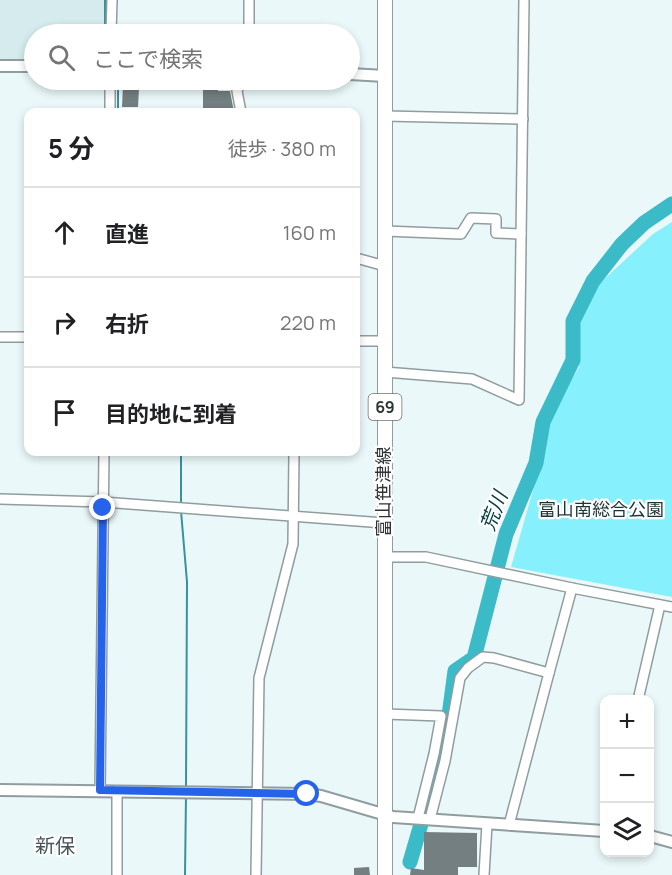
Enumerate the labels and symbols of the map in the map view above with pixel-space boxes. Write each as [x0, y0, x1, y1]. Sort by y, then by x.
road number: 69 [368, 394, 402, 420]
street label: 富山笹津線 [371, 447, 395, 537]
water label: 荒川 [474, 485, 514, 534]
route end [89, 494, 115, 520]
park label: 富山南総合公園 [538, 497, 664, 521]
route start [293, 780, 319, 806]
district label: 新保 [35, 832, 75, 859]

